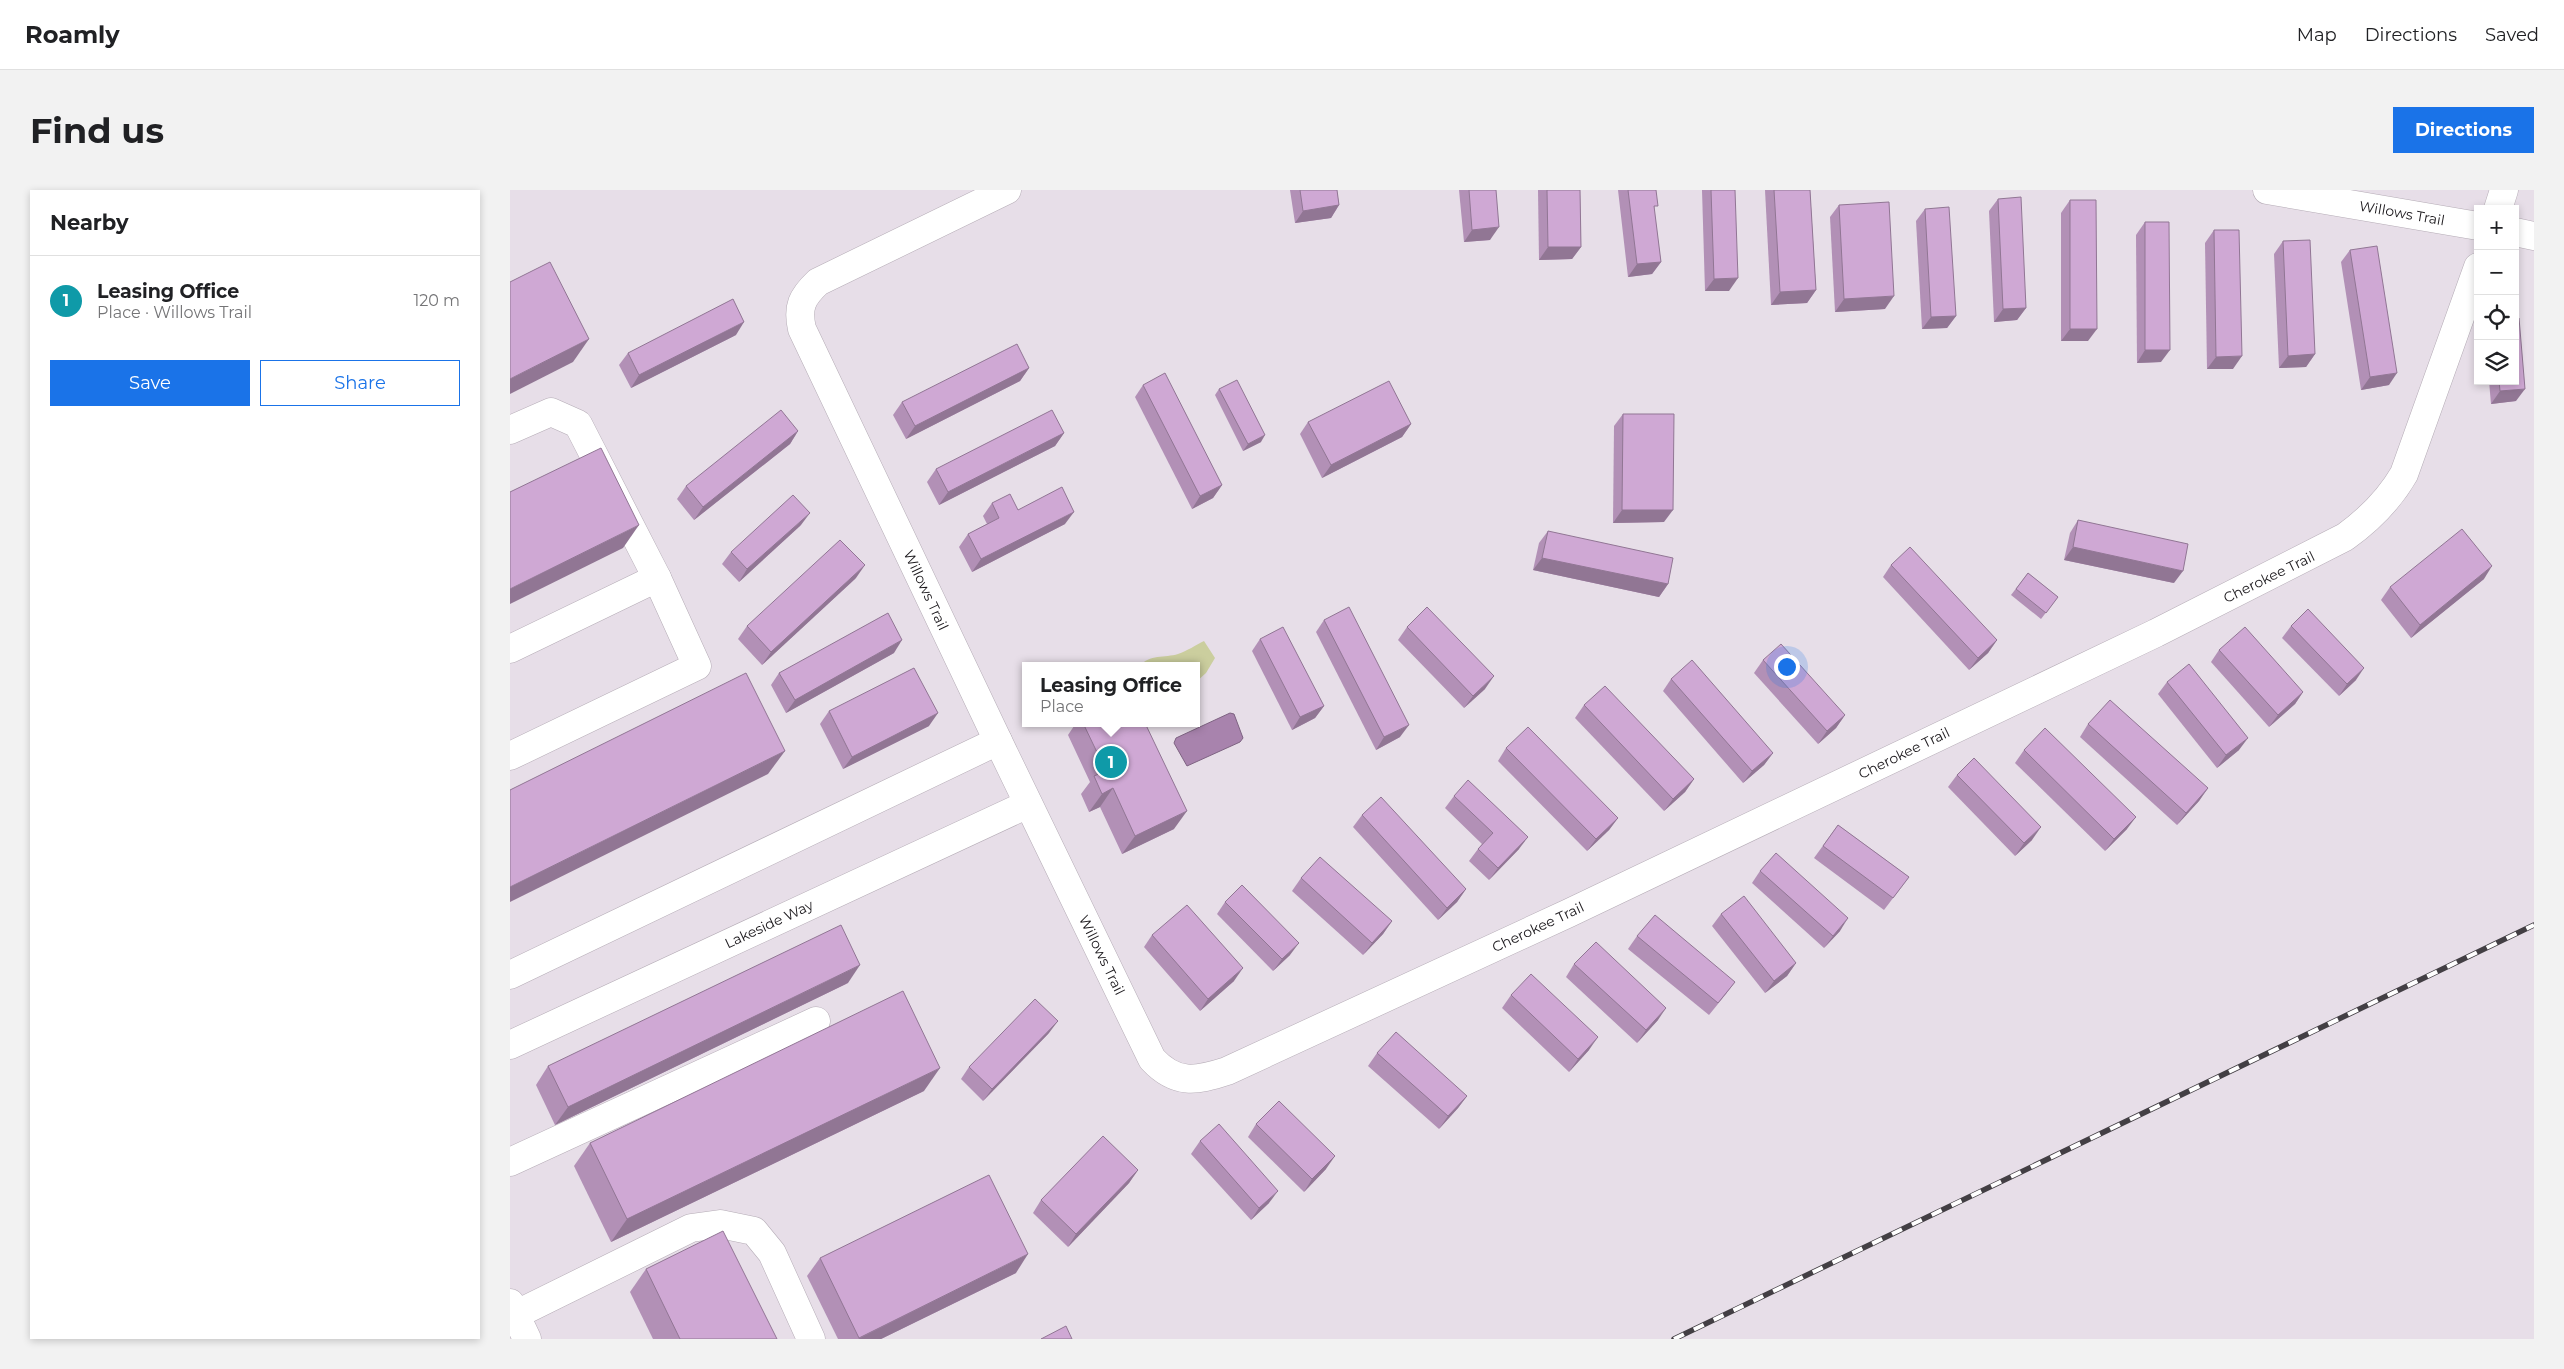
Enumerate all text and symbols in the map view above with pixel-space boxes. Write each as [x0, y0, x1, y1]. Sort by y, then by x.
text: Roamly [25, 20, 120, 49]
text: Map [2297, 24, 2337, 46]
text: Directions [2365, 24, 2457, 46]
text: Saved [2485, 24, 2539, 46]
button: Directions [2393, 107, 2534, 153]
text: Find us [30, 109, 164, 152]
street label: Willows Trail [2358, 197, 2446, 229]
map controls [2474, 205, 2519, 385]
button: + [2474, 205, 2519, 250]
text: Nearby [50, 210, 129, 235]
button: − [2474, 250, 2519, 295]
text: Leasing Office [97, 280, 239, 303]
text: 1 [63, 291, 69, 310]
text: 120 m [413, 291, 460, 310]
button: locate [2474, 295, 2519, 340]
text: Place · Willows Trail [97, 303, 252, 322]
button: layers [2474, 340, 2519, 385]
button: Save [50, 360, 250, 406]
button: Share [260, 360, 460, 406]
street label: Willows Trail [900, 547, 952, 633]
street label: Cherokee Trail [2220, 547, 2318, 607]
your location [1774, 654, 1800, 680]
popup [1022, 662, 1200, 727]
text: Leasing Office [1040, 674, 1182, 697]
text: Place [1040, 697, 1084, 716]
street label: Cherokee Trail [1855, 723, 1953, 783]
pin: 1 [1095, 743, 1127, 781]
street label: Lakeside Way [722, 895, 816, 952]
street label: Cherokee Trail [1489, 898, 1587, 956]
street label: Willows Trail [1075, 912, 1129, 998]

